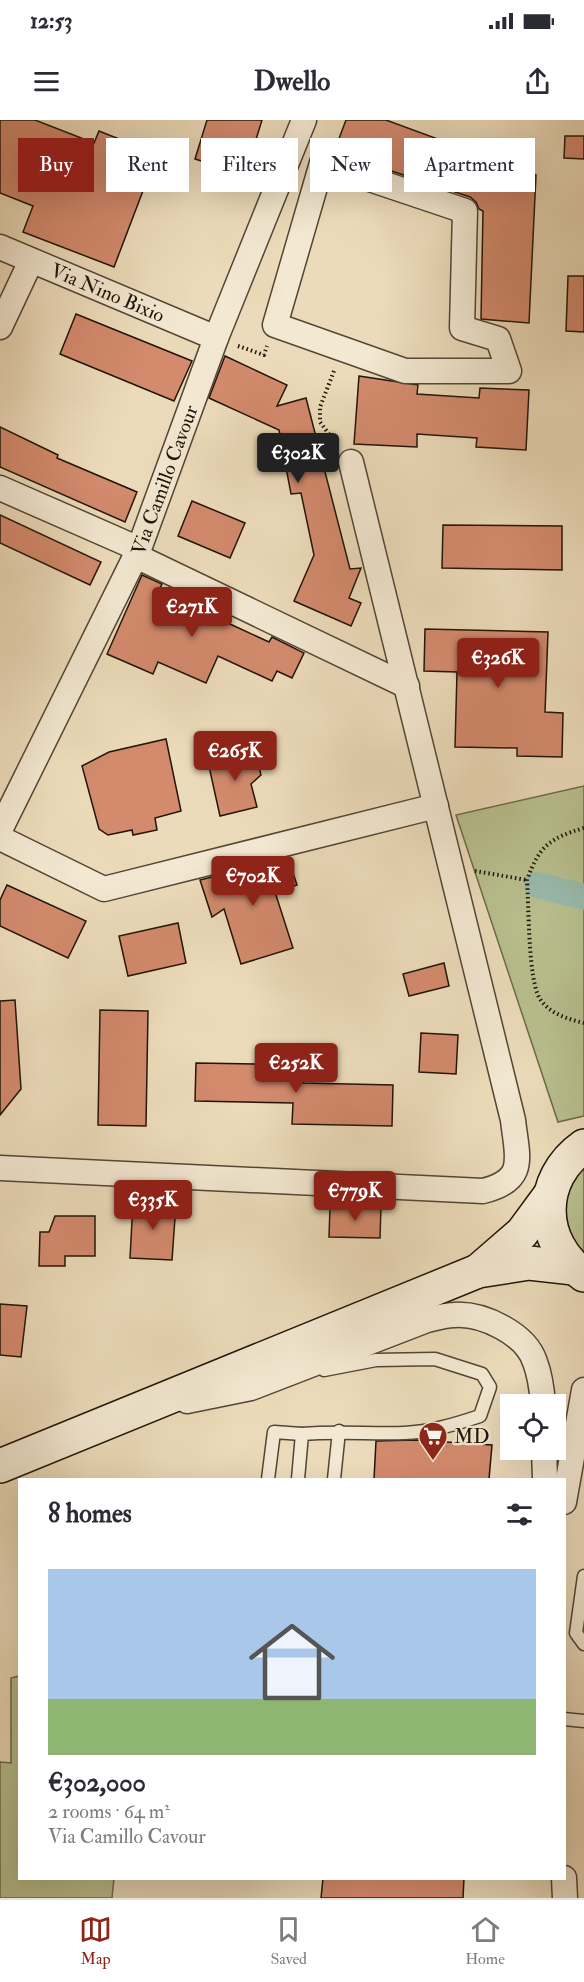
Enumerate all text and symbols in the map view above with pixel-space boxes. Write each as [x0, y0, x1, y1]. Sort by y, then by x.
text: 12:53 [30, 7, 73, 35]
icon: menu [30, 65, 63, 98]
text: Dwello [254, 65, 330, 98]
icon: share [521, 65, 554, 98]
chip: Buy [18, 138, 94, 192]
chip: Rent [106, 138, 189, 192]
chip: Filters [201, 138, 298, 192]
chip: New [310, 138, 392, 192]
chip: Apartment [404, 138, 535, 192]
street label: Via Nino Bixio [47, 257, 169, 327]
street label: Via Camillo Cavour [125, 401, 203, 558]
pin: €302K [256, 433, 340, 484]
text: €302K [271, 440, 325, 465]
pin: €271K [150, 587, 234, 638]
text: €271K [166, 594, 218, 619]
pin: €326K [456, 638, 540, 689]
text: €326K [471, 645, 525, 670]
pin: €265K [193, 731, 277, 782]
text: €265K [208, 738, 262, 763]
pin: €702K [211, 856, 295, 907]
text: €702K [225, 863, 281, 888]
pin: €252K [254, 1043, 338, 1094]
text: €252K [269, 1050, 323, 1075]
pin: €779K [313, 1171, 397, 1222]
text: €779K [328, 1178, 382, 1203]
pin: €335K [111, 1180, 195, 1231]
text: €335K [128, 1187, 178, 1212]
map controls [500, 1394, 566, 1460]
button: locate [500, 1394, 566, 1460]
supermarket icon: MD [417, 1420, 449, 1462]
place label: MD [454, 1424, 490, 1449]
text: 8 homes [48, 1498, 132, 1530]
icon: filters [503, 1498, 536, 1531]
icon: home [238, 1608, 346, 1716]
text: €302,000 [48, 1767, 146, 1799]
text: 2 rooms · 64 m² [48, 1799, 170, 1824]
text: Via Camillo Cavour [48, 1824, 206, 1849]
tab: Map [79, 1913, 112, 1969]
tab: Saved [270, 1913, 307, 1969]
tab: Home [465, 1913, 505, 1969]

